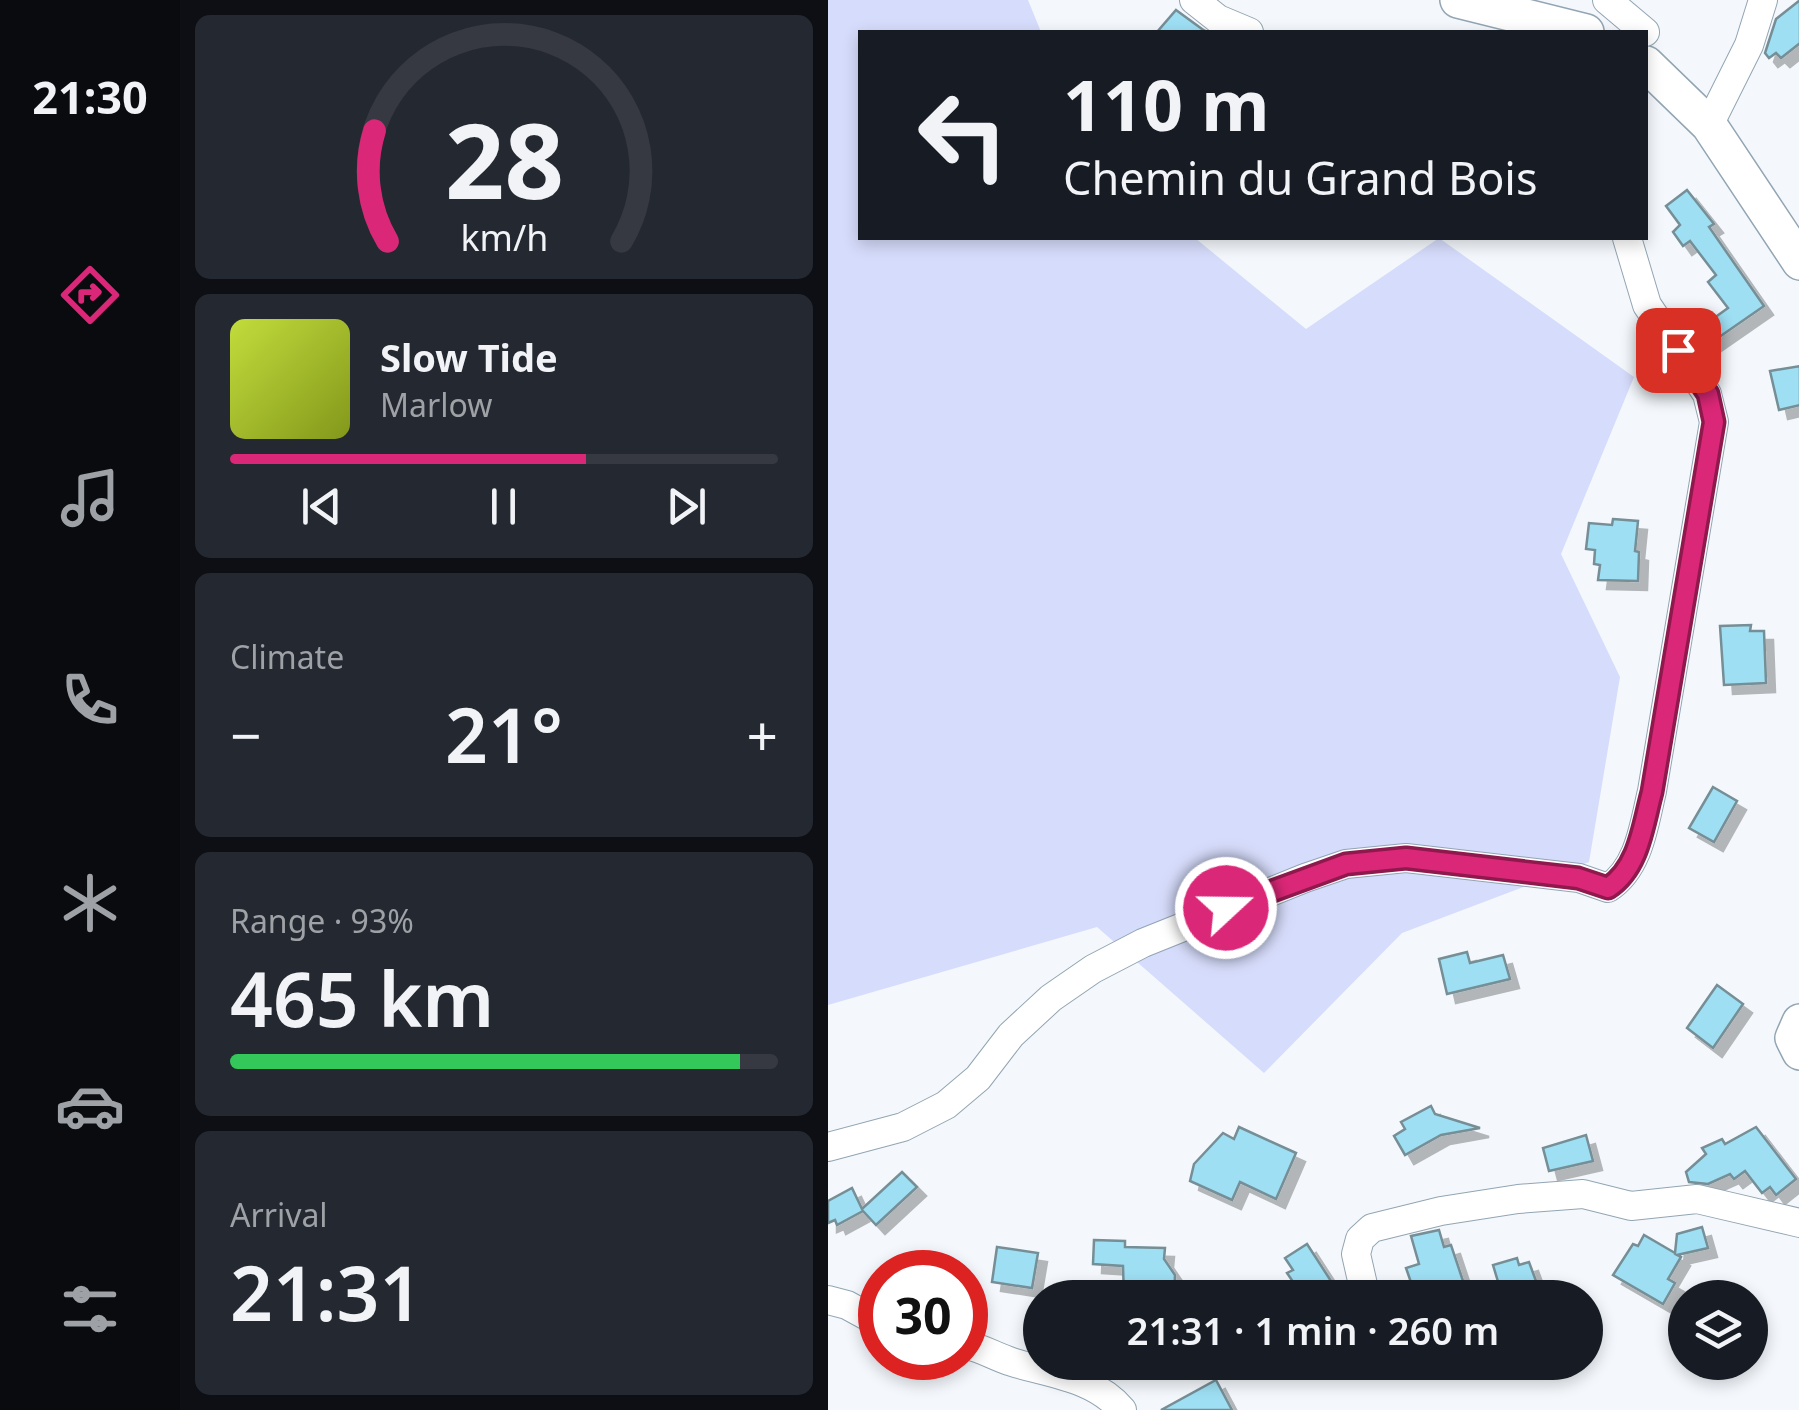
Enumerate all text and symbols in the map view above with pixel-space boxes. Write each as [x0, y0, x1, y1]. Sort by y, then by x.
text: 110 m [1063, 56, 1270, 152]
text: 21:30 [32, 66, 148, 127]
icon: left [898, 70, 1028, 200]
text: 28 [445, 88, 563, 229]
text: Chemin du Grand Bois [1063, 147, 1538, 208]
text: km/h [460, 213, 548, 261]
icon: directions [55, 260, 125, 330]
pin [1636, 308, 1721, 393]
icon: arrive [1651, 323, 1706, 378]
text: Slow Tide [380, 331, 558, 383]
text: Marlow [380, 383, 492, 426]
icon: music [55, 463, 125, 533]
icon: previous [294, 479, 349, 534]
icon: pause [476, 479, 531, 534]
icon: next [659, 479, 714, 534]
text: Climate [230, 635, 344, 678]
icon: phone [55, 665, 125, 735]
text: 21° [445, 683, 563, 785]
text: − [230, 697, 261, 772]
text: + [747, 697, 778, 772]
position arrow [1174, 856, 1278, 960]
icon: climate [55, 868, 125, 938]
text: Range · 93% [230, 899, 414, 942]
text: 465 km [230, 947, 494, 1049]
icon: car [55, 1071, 125, 1141]
text: Arrival [230, 1193, 328, 1236]
text: 21:31 [230, 1241, 422, 1343]
speed limit sign: 30 [858, 1250, 988, 1380]
icon: filters [55, 1274, 125, 1344]
map controls [1668, 1280, 1768, 1380]
button: layers [1668, 1280, 1768, 1380]
text: 21:31 · 1 min · 260 m [1127, 1304, 1499, 1356]

